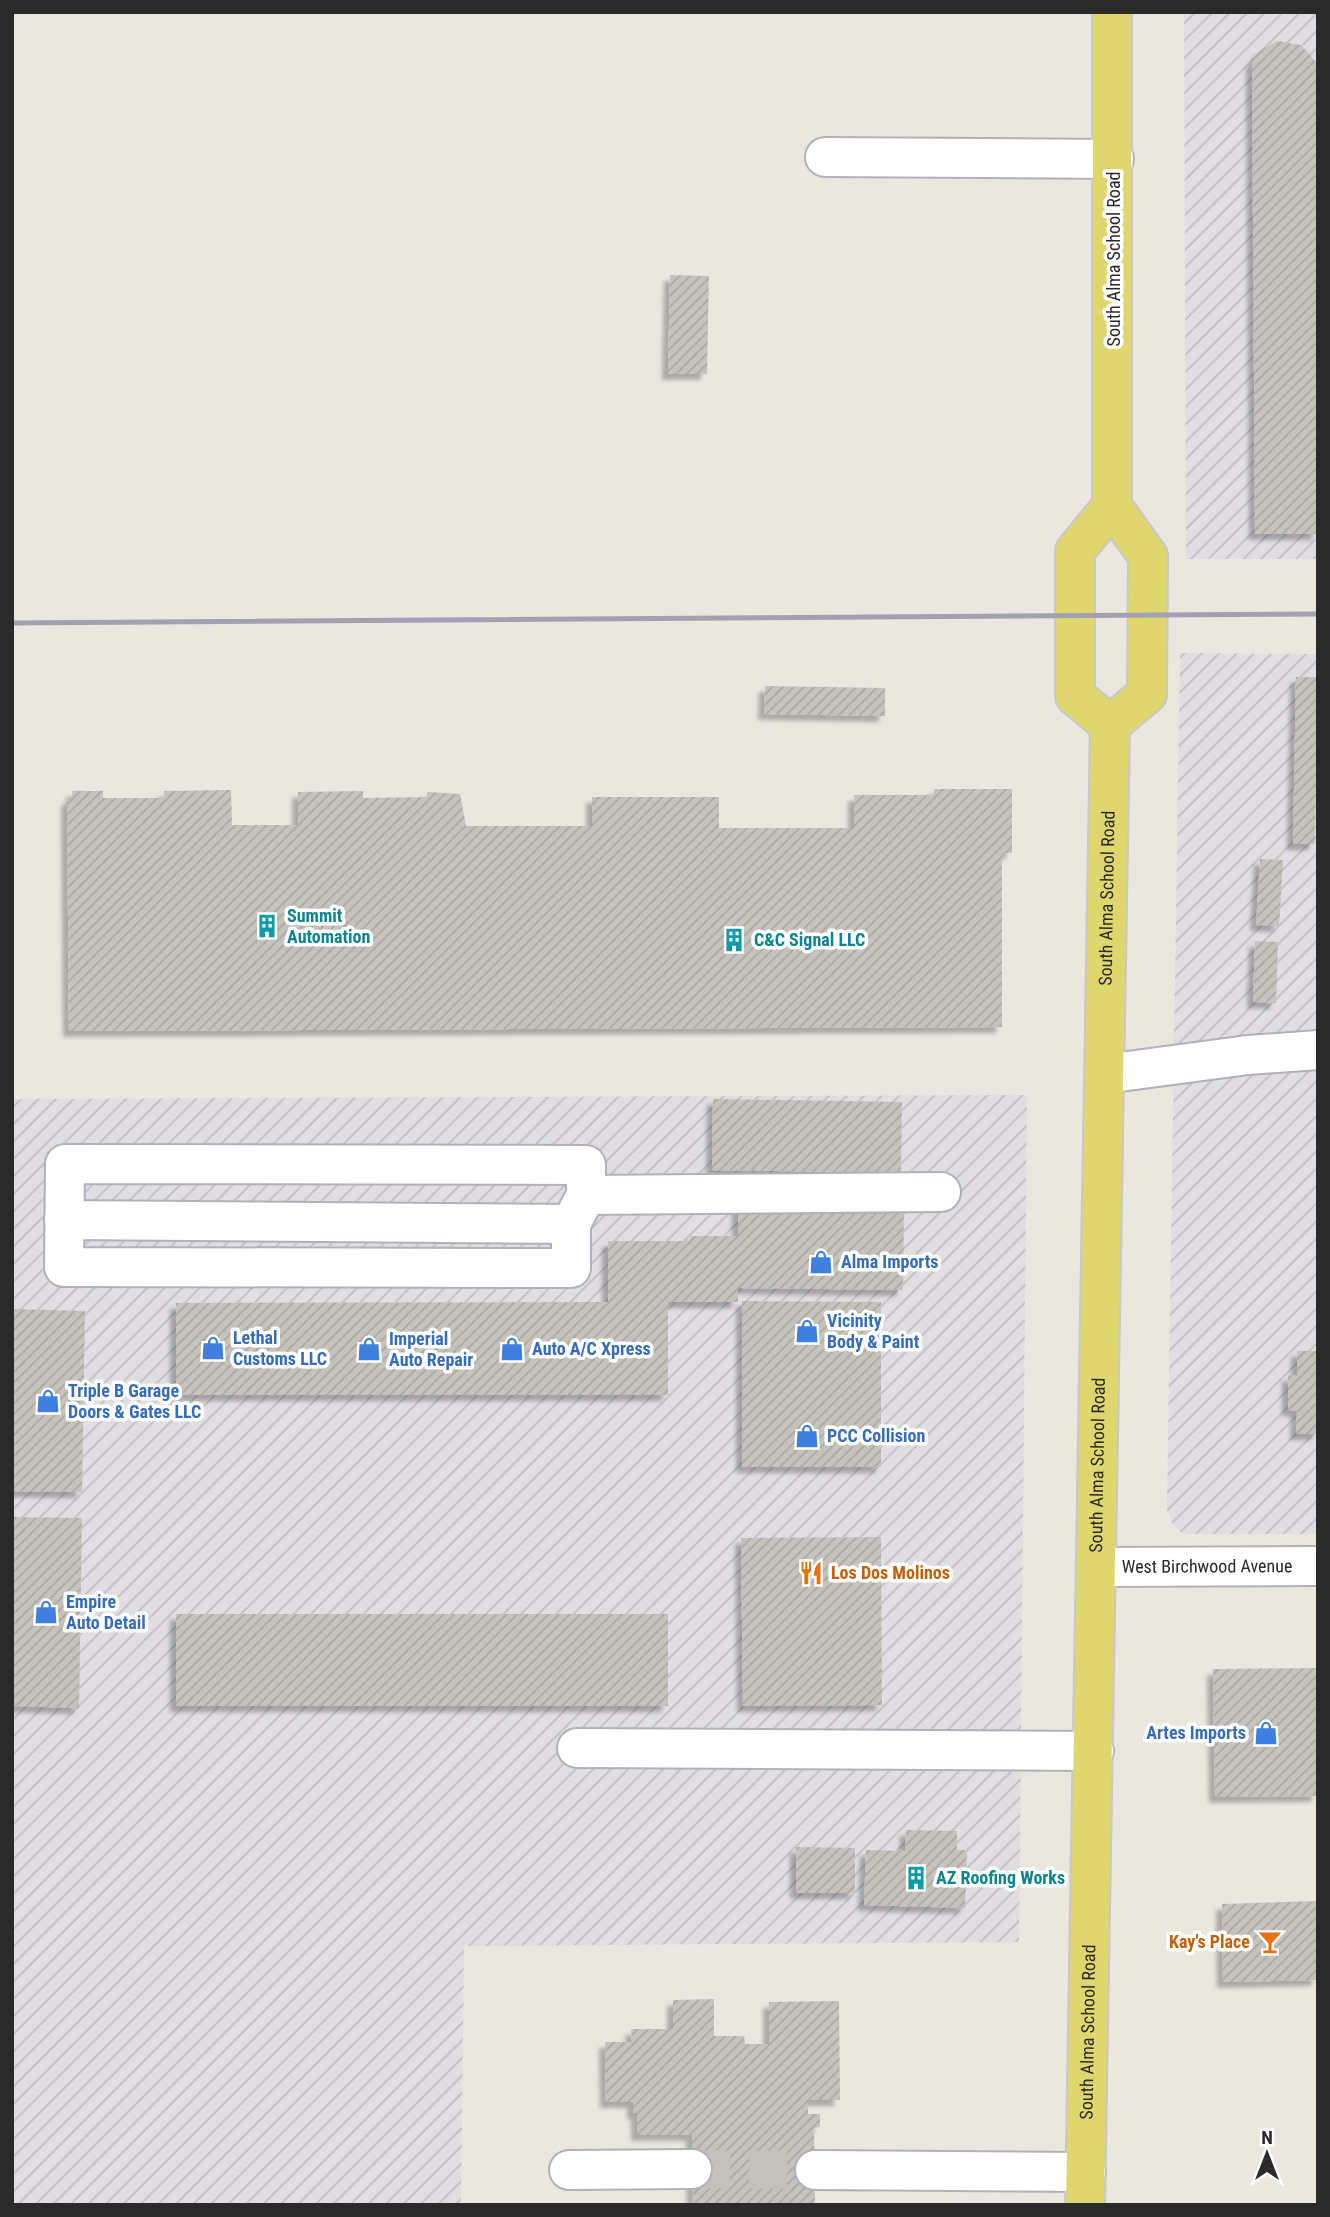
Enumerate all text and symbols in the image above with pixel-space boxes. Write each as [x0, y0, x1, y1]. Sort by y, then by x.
street label: South Alma School Road [1103, 172, 1124, 346]
street label: South Alma School Road [1095, 810, 1119, 986]
place label: Summit Automation [287, 905, 370, 947]
building icon: Summit Automation [253, 912, 281, 940]
building icon: C&C Signal LLC [720, 926, 748, 954]
place label: C&C Signal LLC [754, 929, 865, 950]
shop icon: Alma Imports [807, 1248, 835, 1276]
place label: Alma Imports [841, 1251, 938, 1272]
place label: Vicinity Body & Paint [827, 1310, 920, 1352]
shop icon: Vicinity Body & Paint [793, 1317, 821, 1345]
place label: Lethal Customs LLC [233, 1327, 327, 1369]
place label: Imperial Auto Repair [389, 1328, 473, 1370]
shop icon: Lethal Customs LLC [199, 1334, 227, 1362]
shop icon: Imperial Auto Repair [355, 1335, 383, 1363]
shop icon: Auto A/C Xpress [498, 1335, 526, 1363]
place label: Auto A/C Xpress [532, 1338, 651, 1359]
street label: South Alma School Road [1085, 1377, 1109, 1553]
place label: Triple B Garage Doors & Gates LLC [68, 1380, 201, 1422]
shop icon: Triple B Garage Doors & Gates LLC [34, 1387, 62, 1415]
shop icon: PCC Collision [793, 1422, 821, 1450]
place label: PCC Collision [827, 1425, 925, 1446]
street label: West Birchwood Avenue [1122, 1555, 1292, 1577]
restaurant icon: Los Dos Molinos [797, 1559, 825, 1587]
place label: Los Dos Molinos [831, 1562, 950, 1583]
place label: Empire Auto Detail [66, 1591, 146, 1633]
shop icon: Empire Auto Detail [32, 1598, 60, 1626]
shop icon: Artes Imports [1252, 1719, 1280, 1747]
place label: Artes Imports [1146, 1722, 1246, 1743]
building icon: AZ Roofing Works [902, 1864, 930, 1892]
place label: AZ Roofing Works [936, 1867, 1065, 1888]
bar icon: Kay's Place [1256, 1928, 1284, 1956]
place label: Kay's Place [1169, 1931, 1250, 1952]
street label: South Alma School Road [1075, 1944, 1099, 2120]
north arrow [1232, 2119, 1302, 2189]
text: N [1261, 2126, 1273, 2149]

